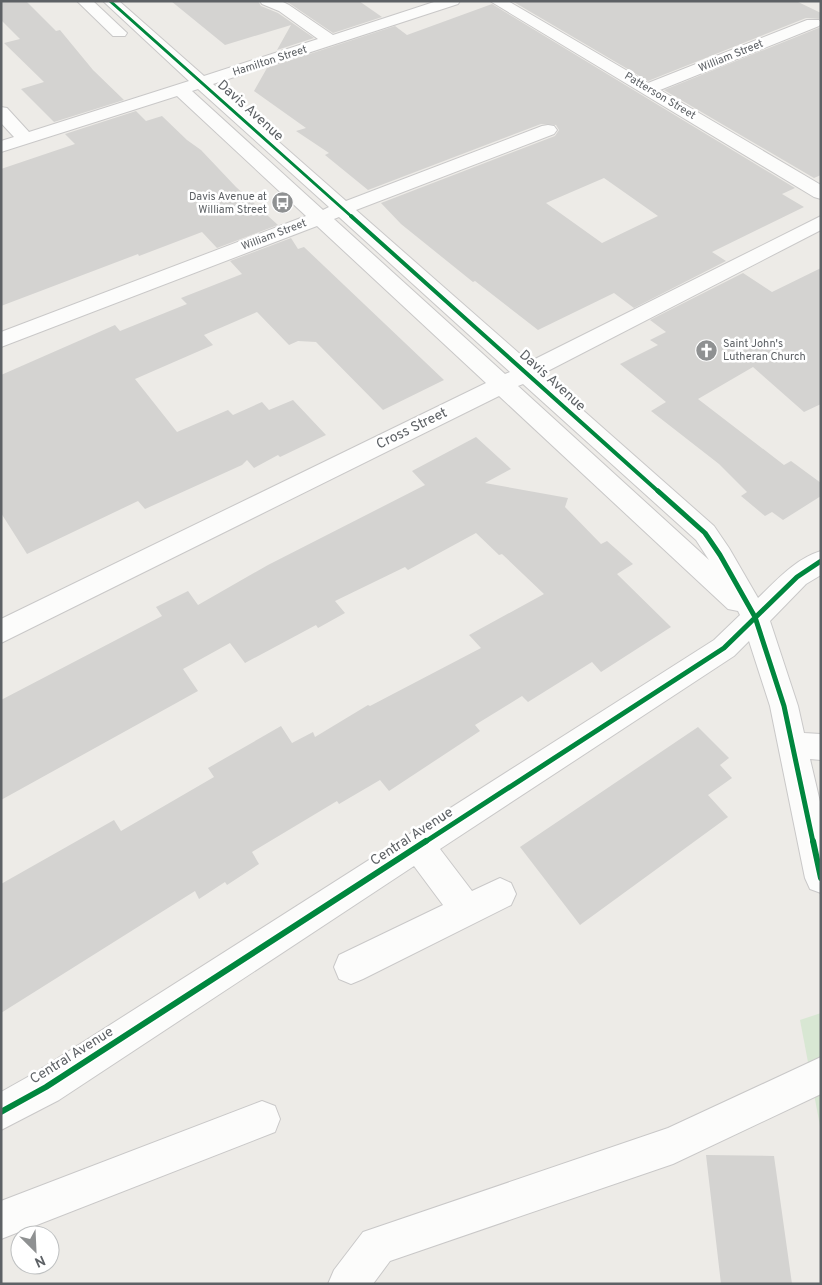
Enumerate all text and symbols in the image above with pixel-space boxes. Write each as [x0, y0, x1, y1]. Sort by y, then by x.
street label: William Street [697, 37, 765, 75]
street label: Hamilton Street [231, 42, 309, 80]
street label: Patterson Street [622, 69, 698, 123]
street label: Davis Avenue [213, 77, 287, 145]
place label: Davis Avenue at William Street [189, 190, 267, 217]
bus stop icon: Davis Avenue at William Street [271, 191, 295, 215]
street label: William Street [239, 216, 309, 254]
place label: Saint John's Lutheran Church [723, 337, 806, 364]
church icon: Saint John's Lutheran Church [695, 338, 719, 362]
street label: Davis Avenue [515, 347, 589, 415]
street label: Cross Street [374, 405, 450, 453]
street label: Central Avenue [368, 804, 456, 870]
street label: Central Avenue [27, 1024, 117, 1088]
north arrow [10, 1225, 60, 1275]
text: N [32, 1251, 48, 1270]

